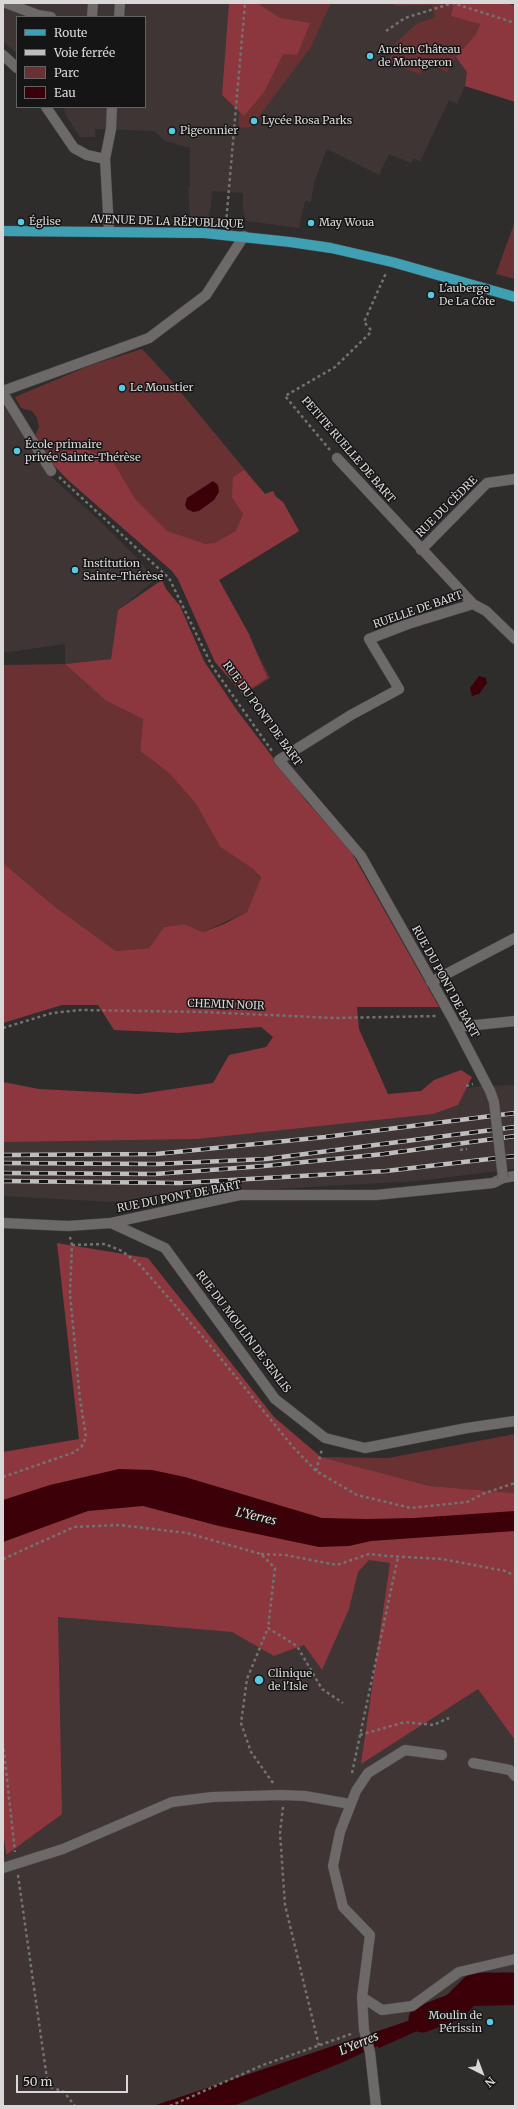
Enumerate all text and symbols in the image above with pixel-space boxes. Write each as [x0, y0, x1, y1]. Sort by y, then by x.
legend [16, 16, 146, 108]
text: Route [54, 25, 87, 40]
place label: Ancien Château de Montgeron [378, 43, 460, 69]
text: Voie ferrée [54, 45, 115, 60]
marker: Ancien Château de Montgeron [365, 51, 375, 61]
text: Parc [54, 65, 79, 80]
text: Eau [54, 85, 76, 100]
place label: Lycée Rosa Parks [262, 114, 352, 128]
marker: Lycée Rosa Parks [249, 116, 259, 126]
place label: Pigeonnier [180, 124, 238, 138]
marker: Pigeonnier [167, 126, 177, 136]
street label: AVENUE DE LA RÉPUBLIQUE [90, 213, 244, 231]
place label: Église [29, 215, 61, 229]
place label: May Woua [319, 216, 374, 230]
marker: Église [16, 217, 26, 227]
marker: May Woua [306, 218, 316, 228]
place label: L'auberge De La Côte [439, 282, 495, 308]
marker: L'auberge De La Côte [426, 290, 436, 300]
place label: Le Moustier [130, 381, 193, 395]
marker: Le Moustier [117, 383, 127, 393]
street label: PETITE RUELLE DE BART [298, 394, 398, 506]
place label: École primaire privée Sainte-Thérèse [25, 438, 141, 464]
marker: École primaire privée Sainte-Thérèse [12, 446, 22, 456]
street label: RUE DU CÈDRE [414, 474, 480, 540]
place label: Institution Sainte-Thérèse [83, 557, 163, 583]
marker: Institution Sainte-Thérèse [70, 565, 80, 575]
street label: RUELLE DE BART [372, 589, 464, 631]
street label: RUE DU PONT DE BART [220, 659, 304, 769]
street label: RUE DU PONT DE BART [409, 924, 481, 1040]
street label: CHEMIN NOIR [187, 997, 265, 1013]
street label: RUE DU PONT DE BART [116, 1178, 242, 1216]
street label: RUE DU MOULIN DE SENLIS [193, 1268, 293, 1396]
water label: L'Yerres [234, 1505, 278, 1529]
place label: Clinique de l'Isle [268, 1667, 312, 1693]
marker: Clinique de l'Isle [253, 1674, 265, 1686]
place label: Moulin de Périssin [429, 2009, 482, 2035]
marker: Moulin de Périssin [485, 2017, 495, 2027]
water label: L'Yerres [337, 2029, 381, 2059]
north arrow [462, 2053, 502, 2093]
scale bar [18, 2067, 130, 2093]
text: 50 m [23, 2074, 52, 2089]
text: N [482, 2074, 498, 2090]

